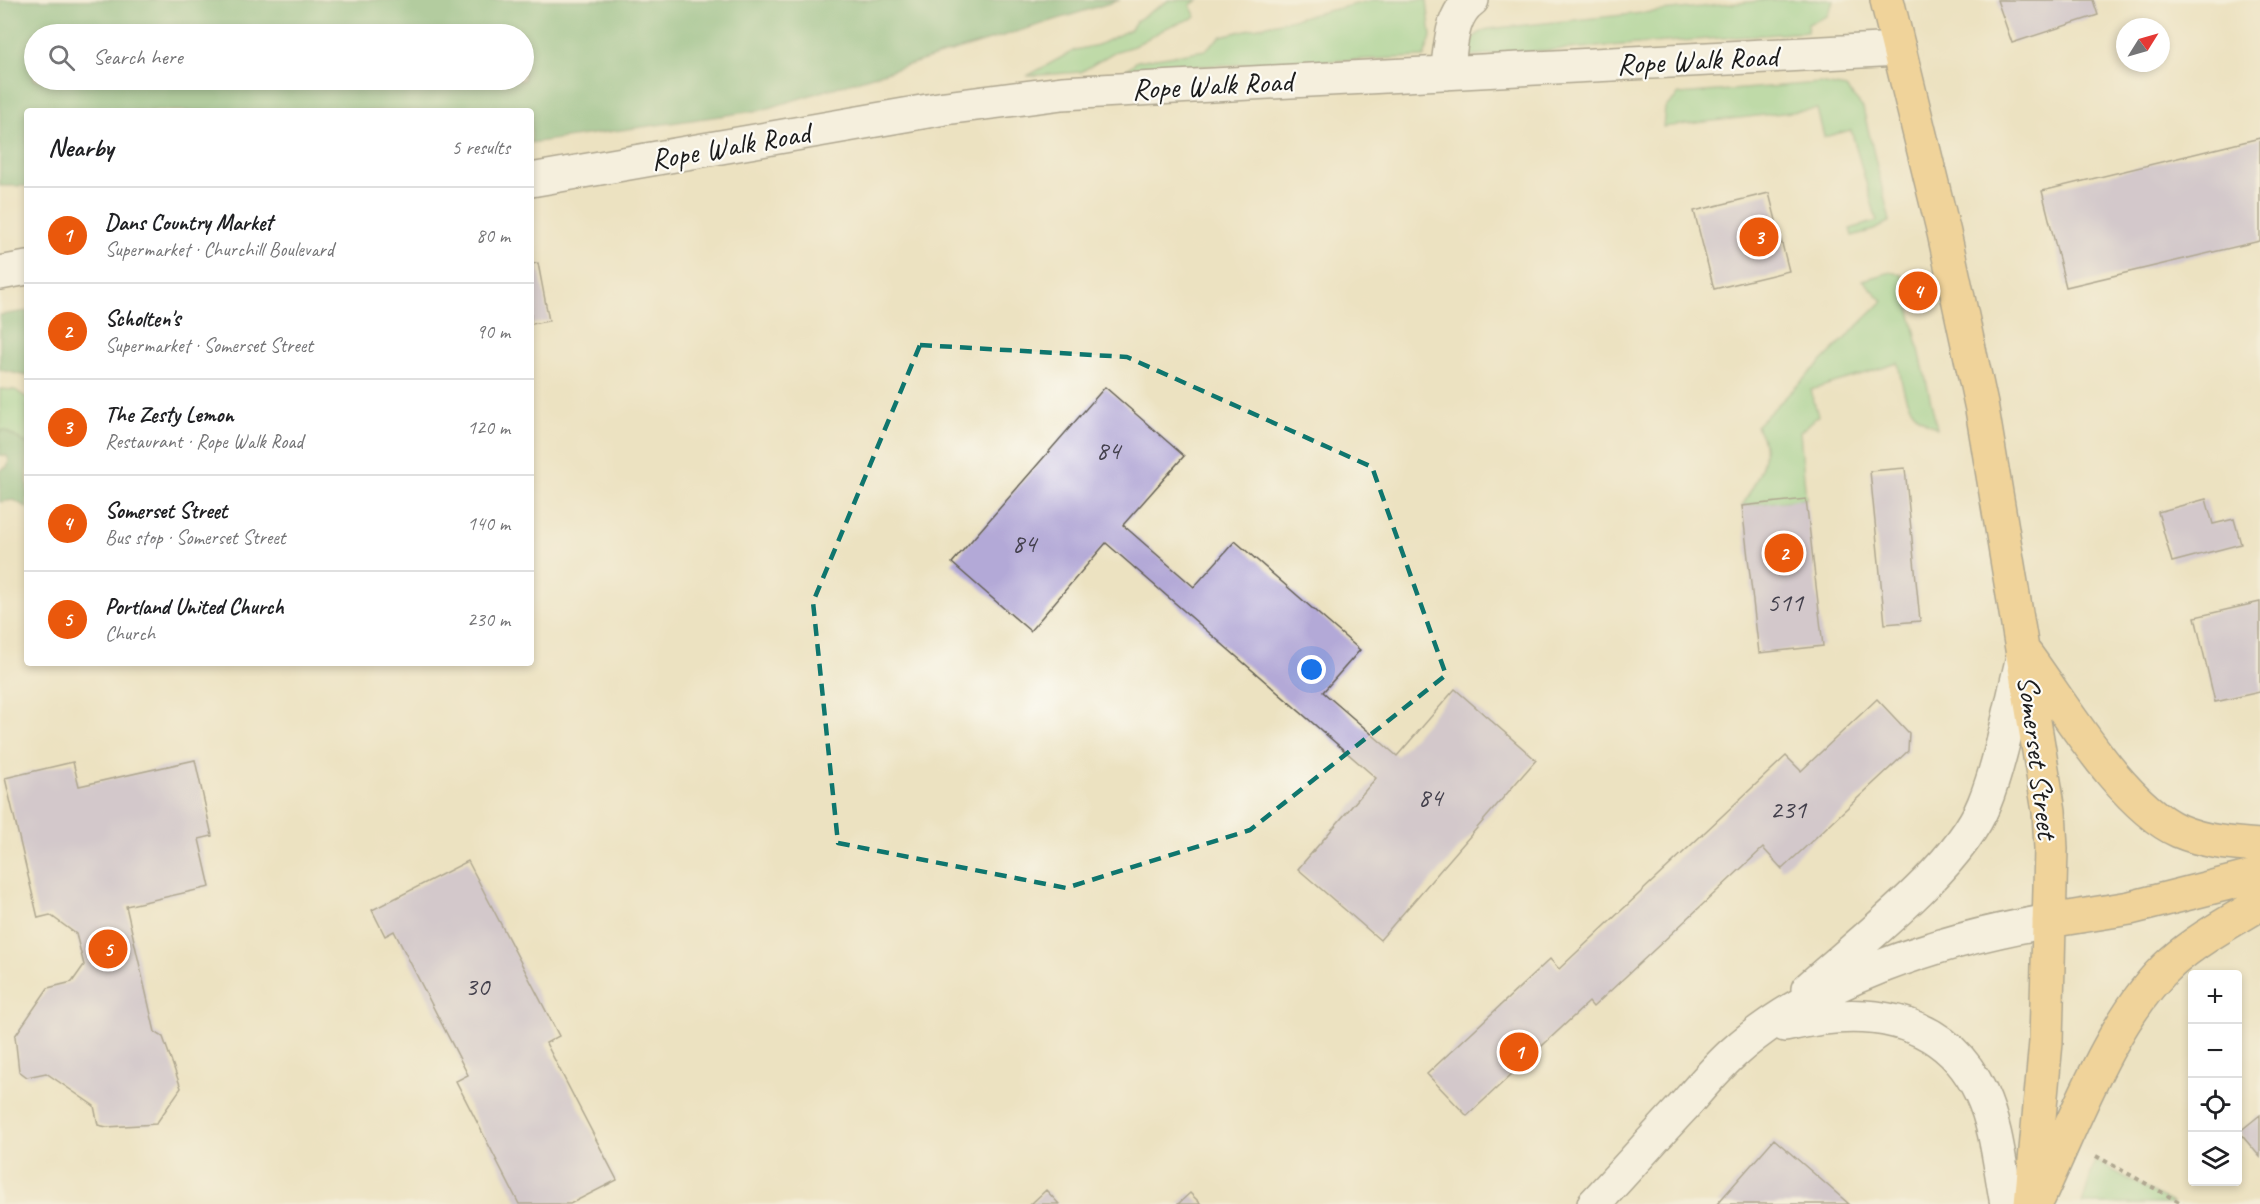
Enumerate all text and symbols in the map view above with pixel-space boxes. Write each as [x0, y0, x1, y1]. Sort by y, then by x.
north arrow [2116, 18, 2170, 72]
search box [24, 24, 534, 90]
street label: Rope Walk Road [1616, 37, 1783, 83]
icon: search [45, 41, 78, 74]
text: Search here [93, 43, 183, 71]
street label: Rope Walk Road [1131, 62, 1298, 108]
street label: Rope Walk Road [647, 113, 817, 179]
text: Nearby [48, 131, 113, 164]
text: 5 results [451, 135, 510, 160]
text: Dans Country Market [105, 209, 273, 237]
pin: 3 [1740, 214, 1778, 260]
text: 1 [63, 223, 72, 248]
text: 80 m [476, 223, 510, 248]
text: Supermarket · Churchill Boulevard [105, 237, 334, 262]
pin: 4 [1898, 268, 1938, 314]
text: Scholten's [105, 305, 181, 333]
text: 2 [63, 319, 72, 344]
text: 90 m [476, 319, 510, 344]
text: Supermarket · Somerset Street [105, 333, 313, 358]
text: The Zesty Lemon [105, 401, 233, 429]
text: 3 [63, 415, 72, 440]
text: 120 m [467, 415, 510, 440]
text: Restaurant · Rope Walk Road [105, 429, 303, 454]
house number: 84 [1096, 433, 1123, 467]
text: Somerset Street [105, 497, 227, 525]
text: 4 [63, 511, 72, 536]
text: 140 m [467, 511, 510, 536]
text: Bus stop · Somerset Street [105, 525, 285, 550]
house number: 84 [1012, 526, 1039, 560]
pin: 2 [1764, 530, 1804, 576]
house number: 511 [1767, 585, 1805, 619]
text: Portland United Church [105, 593, 284, 621]
text: 5 [63, 607, 72, 632]
text: 230 m [467, 607, 510, 632]
text: Church [105, 621, 155, 646]
your location [1297, 655, 1326, 684]
street label: Somerset Street [2009, 673, 2067, 844]
house number: 84 [1418, 780, 1445, 814]
house number: 231 [1770, 792, 1808, 826]
pin: 5 [88, 926, 128, 972]
house number: 30 [465, 969, 491, 1003]
map controls [2188, 970, 2242, 1186]
button: + [2188, 970, 2242, 1024]
button: − [2188, 1024, 2242, 1078]
pin: 1 [1500, 1030, 1538, 1074]
button: locate [2188, 1078, 2242, 1132]
button: layers [2188, 1132, 2242, 1186]

